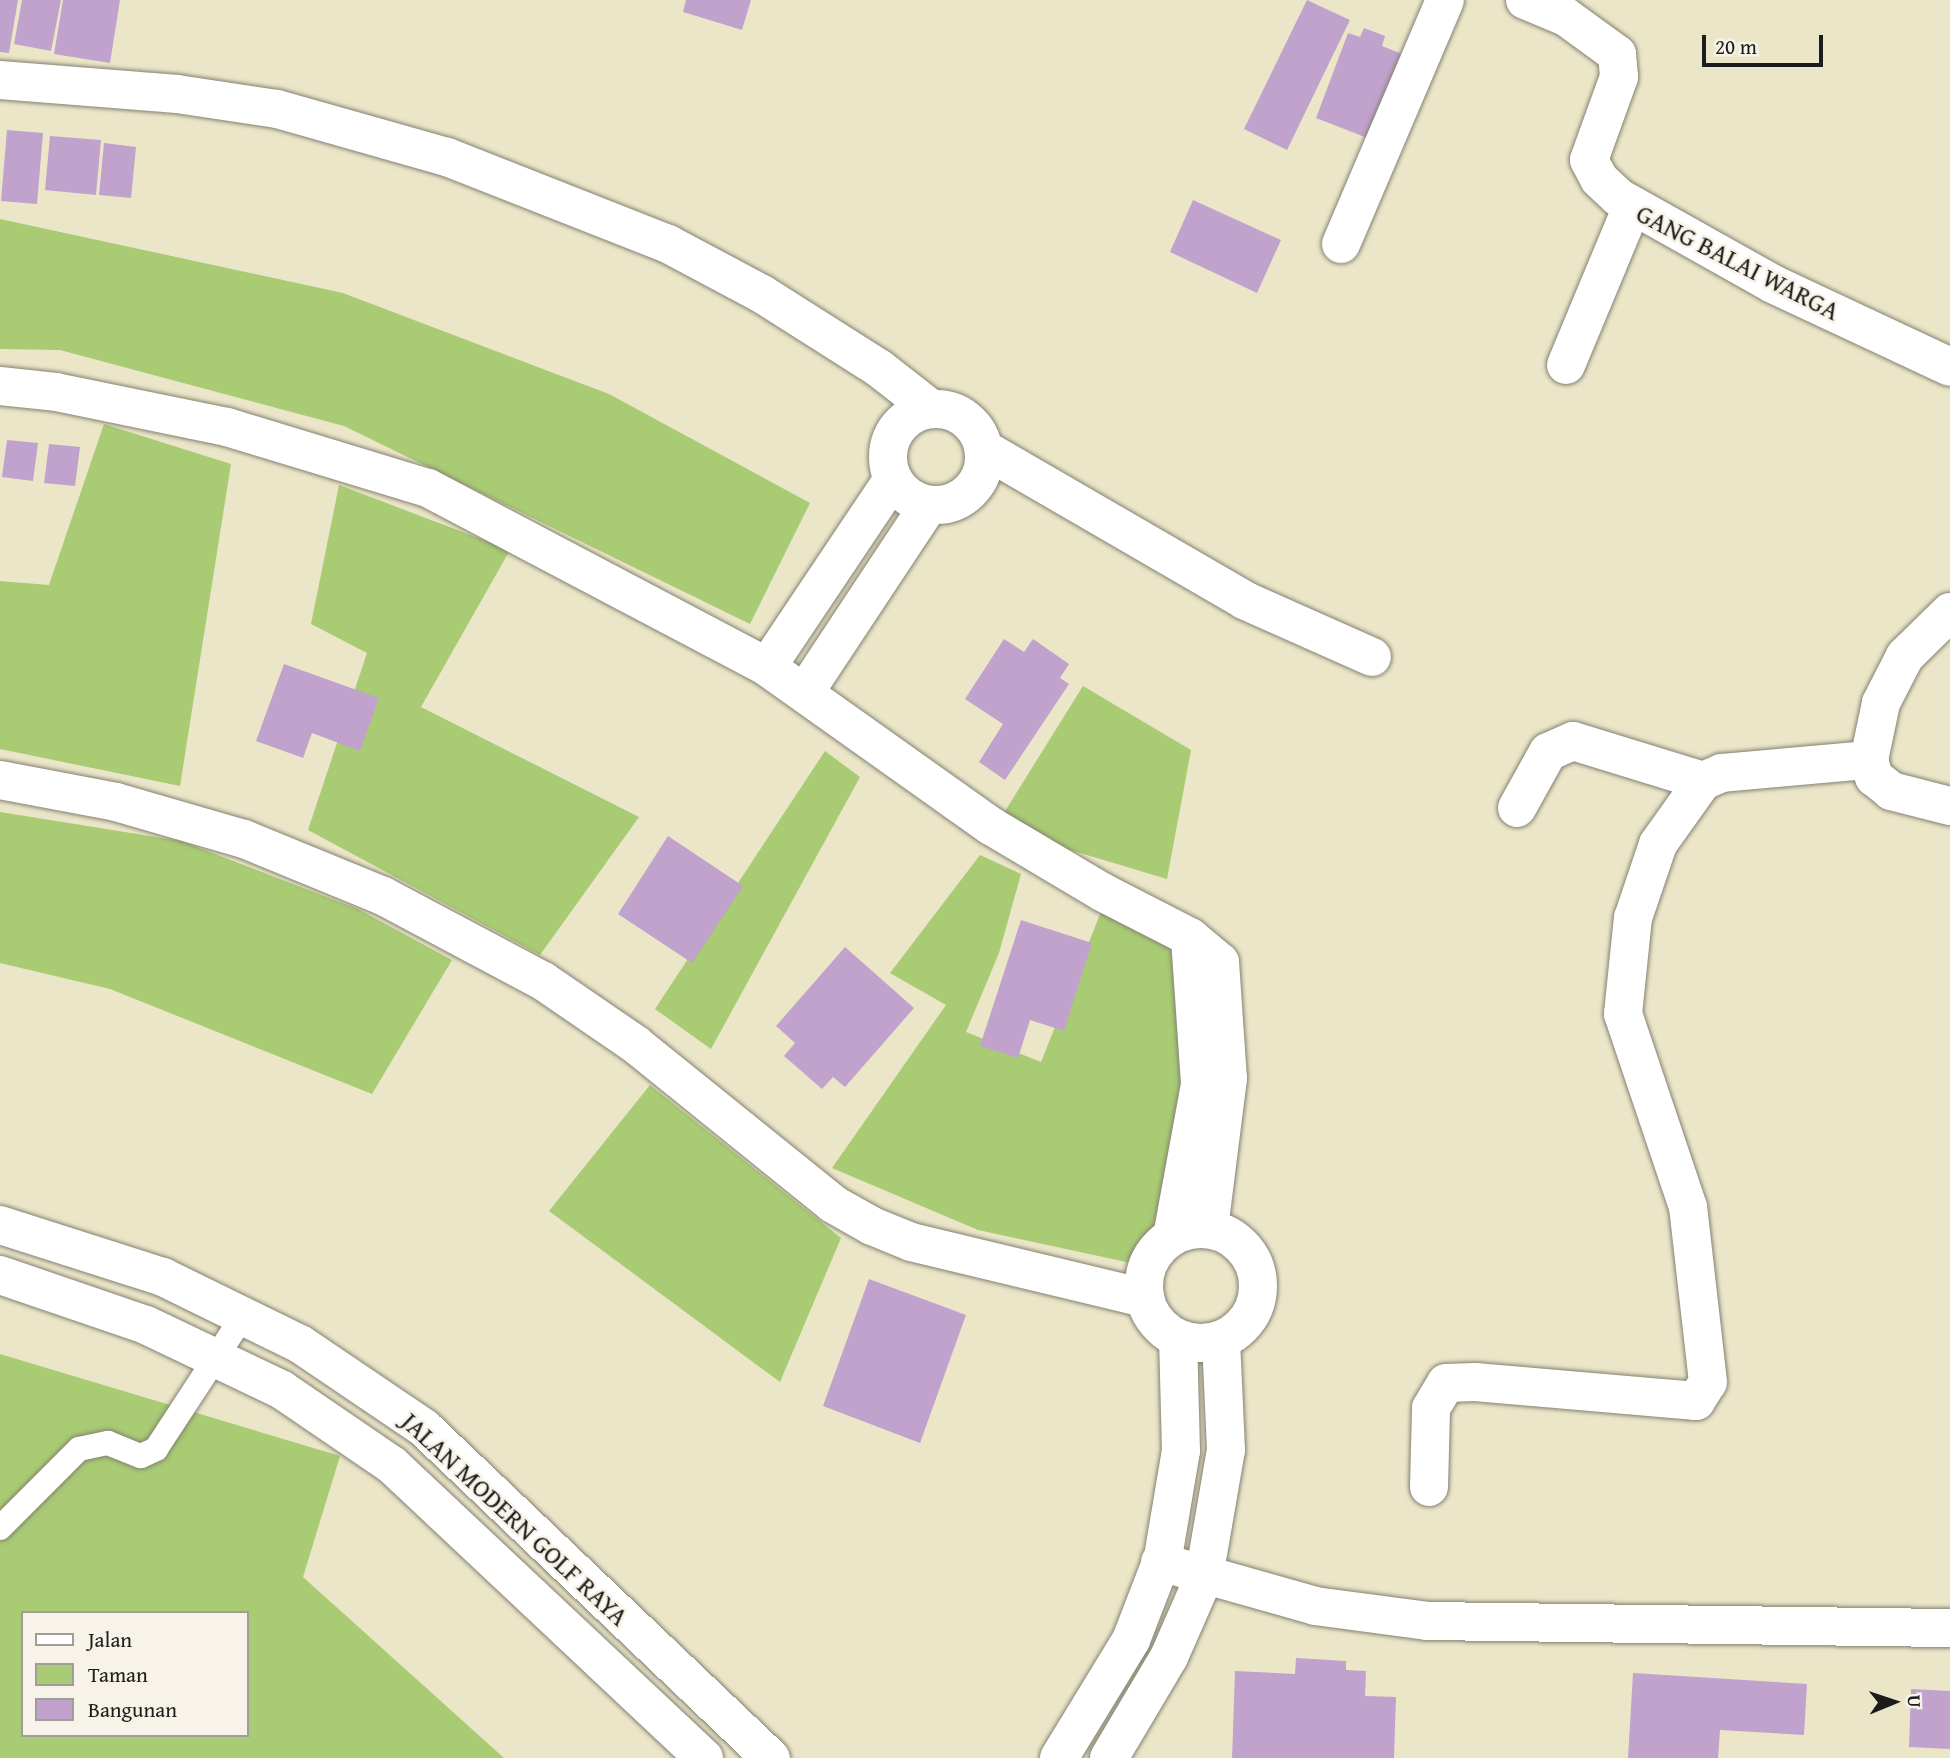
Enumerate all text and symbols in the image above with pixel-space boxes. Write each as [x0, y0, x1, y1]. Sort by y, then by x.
scale bar [1705, 21, 1826, 65]
text: 20 m [1715, 31, 1757, 62]
street label: GANG BALAI WARGA [1631, 197, 1845, 327]
street label: JALAN MODERN GOLF RAYA [395, 1406, 635, 1632]
legend [21, 1611, 248, 1737]
text: Jalan [88, 1624, 132, 1655]
text: Taman [88, 1659, 148, 1690]
north arrow [1859, 1667, 1929, 1737]
text: Bangunan [88, 1694, 177, 1725]
text: U [1901, 1694, 1929, 1708]

